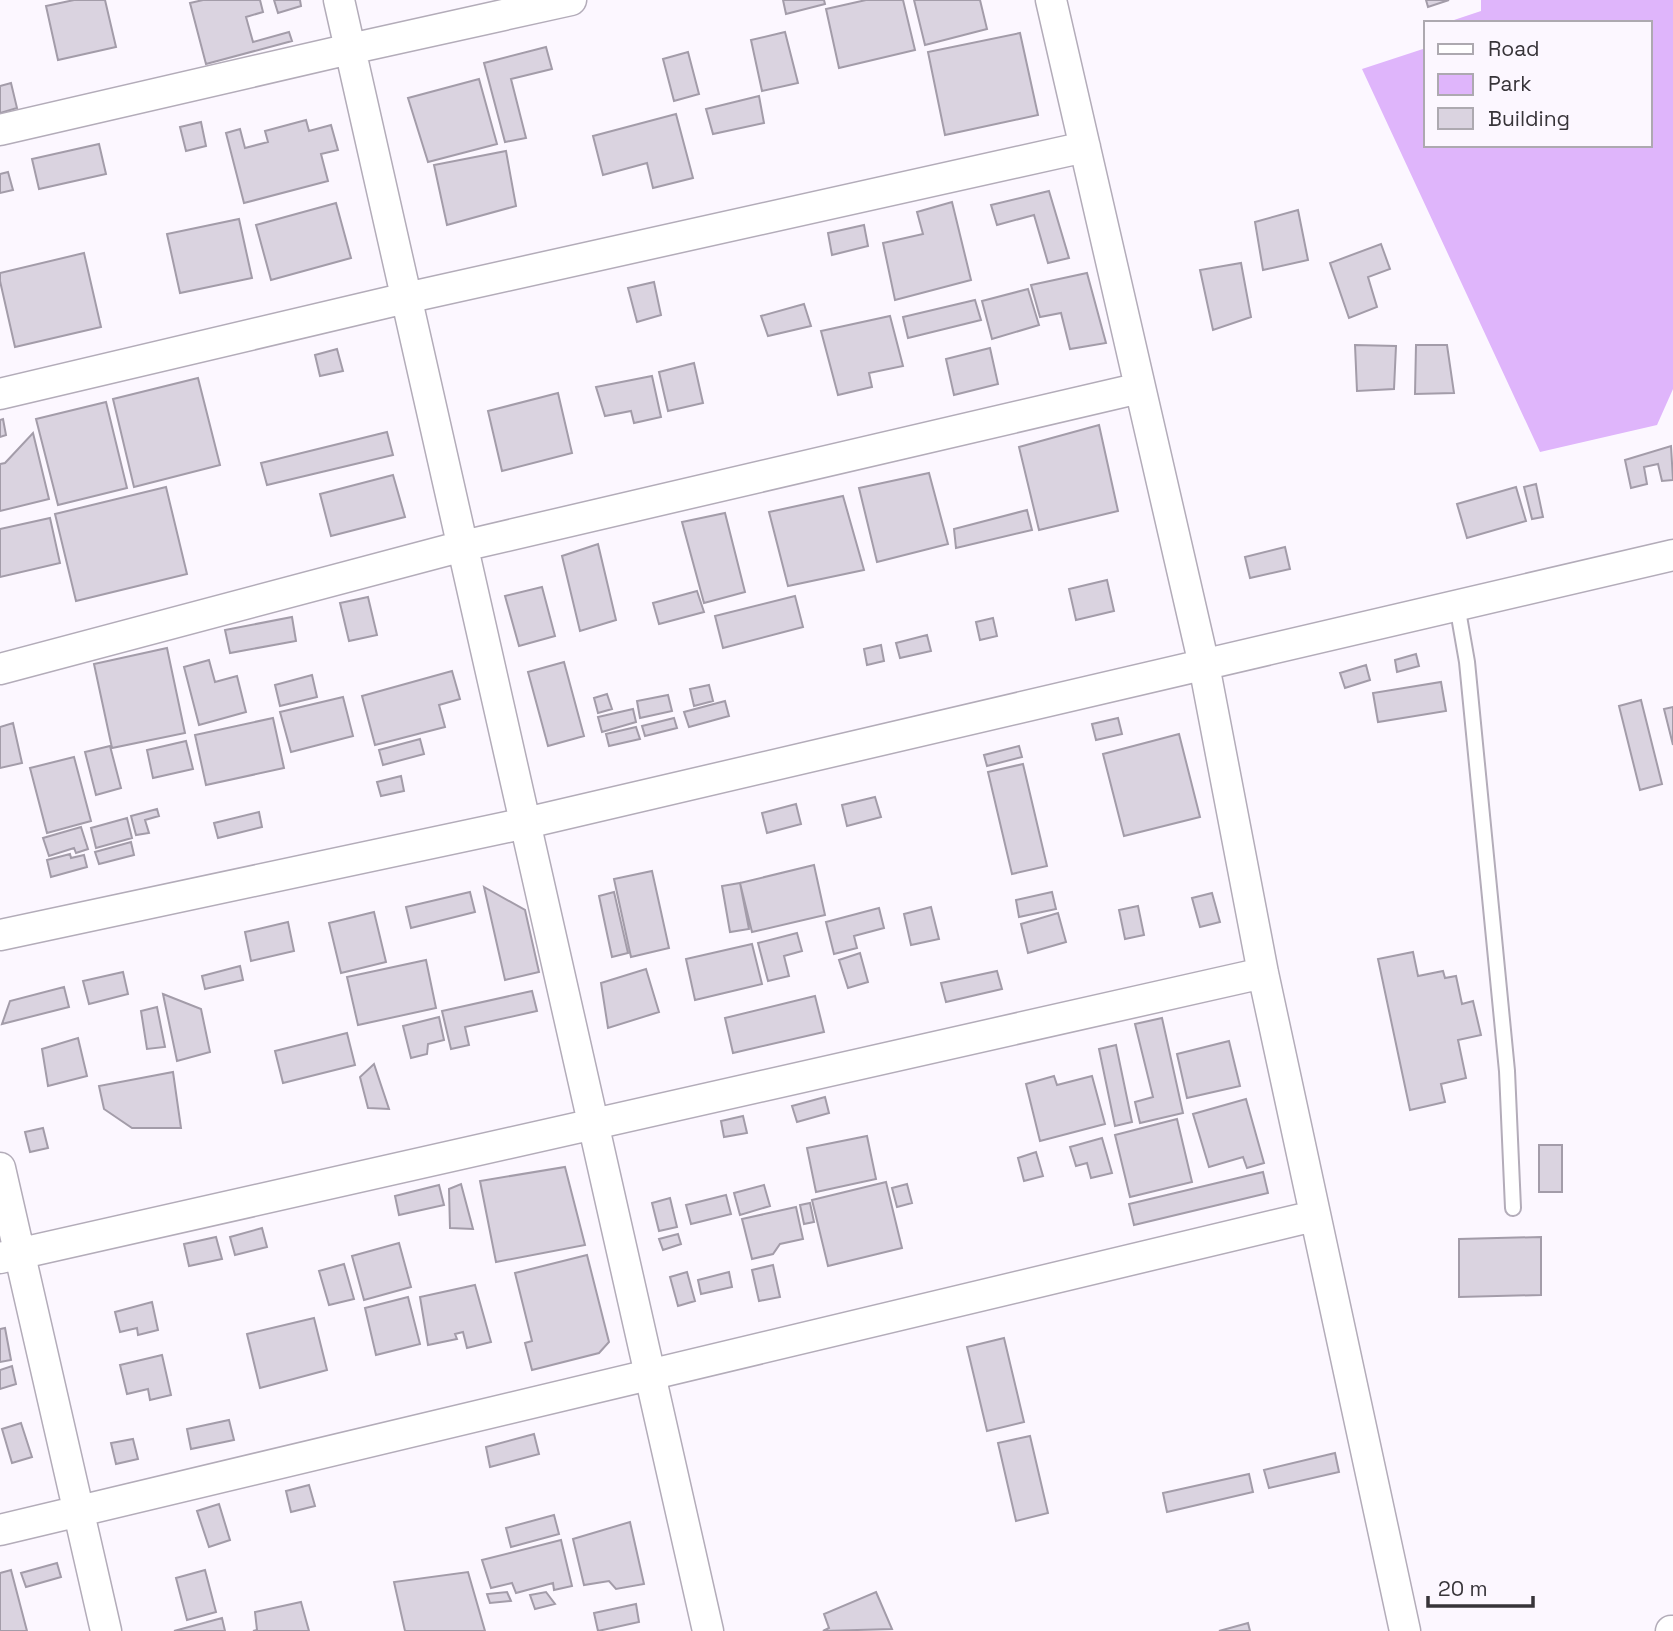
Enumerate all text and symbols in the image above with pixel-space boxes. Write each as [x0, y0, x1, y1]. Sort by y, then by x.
legend [1424, 21, 1652, 147]
text: Road [1488, 35, 1540, 62]
text: Park [1488, 70, 1532, 97]
text: Building [1488, 105, 1570, 132]
scale bar [1428, 1564, 1533, 1608]
text: 20 m [1438, 1575, 1488, 1602]

